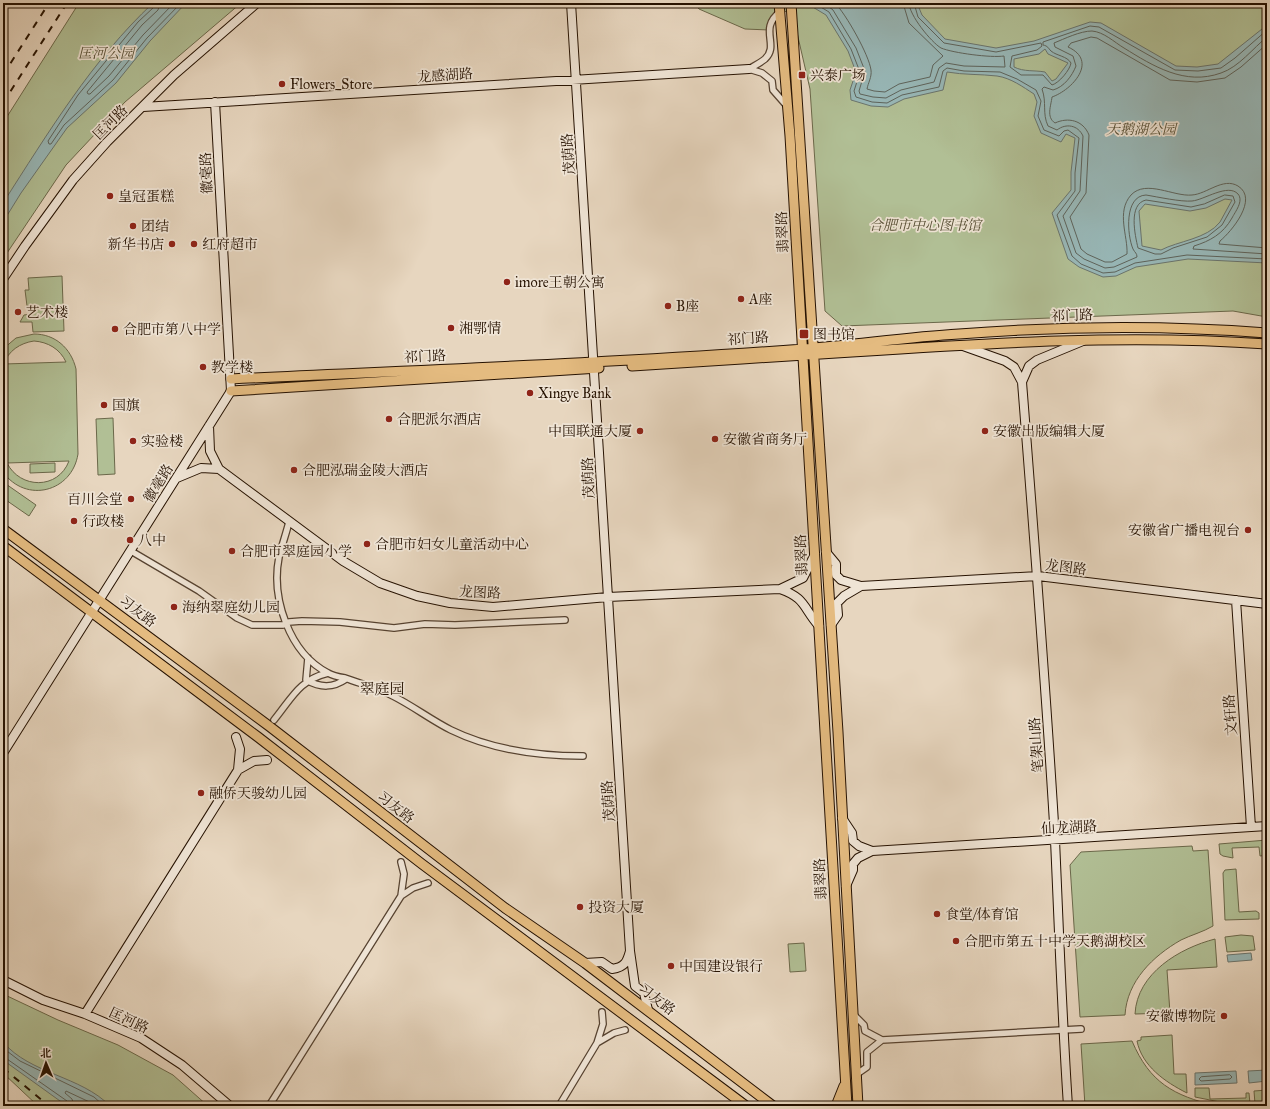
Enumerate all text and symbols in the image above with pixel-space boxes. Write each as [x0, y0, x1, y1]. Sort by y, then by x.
park label: 匡河公园 [78, 45, 136, 62]
street label: 龙感湖路 [417, 65, 474, 86]
place label: 兴泰广场 [810, 67, 866, 84]
marker: 兴泰广场 [797, 70, 807, 80]
place label: Flowers_Store [290, 76, 373, 93]
marker: Flowers_Store [277, 79, 287, 89]
street label: 匡河路 [89, 101, 131, 143]
park label: 天鹅湖公园 [1106, 121, 1178, 138]
street label: 茂荫路 [559, 132, 578, 176]
street label: 徽毫路 [197, 152, 216, 194]
place label: 皇冠蛋糕 [118, 188, 174, 205]
marker: 皇冠蛋糕 [105, 191, 115, 201]
street label: 翡翠路 [773, 211, 792, 253]
park label: 合肥市中心图书馆 [869, 217, 983, 234]
place label: 团结 [141, 218, 169, 235]
marker: 团结 [128, 221, 138, 231]
place label: 新华书店 [108, 236, 164, 253]
place label: 红府超市 [202, 236, 258, 253]
marker: 新华书店 [167, 239, 177, 249]
marker: 红府超市 [189, 239, 199, 249]
place label: imore王朝公寓 [515, 274, 605, 291]
marker: imore王朝公寓 [502, 277, 512, 287]
place label: A座 [748, 291, 772, 308]
marker: A座 [736, 294, 746, 304]
place label: B座 [676, 298, 699, 315]
marker: B座 [663, 301, 673, 311]
place label: 艺术楼 [26, 304, 68, 321]
street label: 祁门路 [1051, 306, 1093, 325]
marker: 艺术楼 [13, 307, 23, 317]
place label: 湘鄂情 [459, 320, 501, 337]
place label: 合肥市第八中学 [123, 321, 221, 338]
marker: 湘鄂情 [446, 323, 456, 333]
marker: 合肥市第八中学 [110, 324, 120, 334]
place label: 图书馆 [813, 326, 855, 343]
marker: 图书馆 [798, 328, 810, 340]
street label: 祁门路 [726, 329, 770, 348]
street label: 祁门路 [404, 347, 446, 366]
place label: 教学楼 [211, 359, 253, 376]
marker: 教学楼 [198, 362, 208, 372]
place label: Xingye Bank [538, 385, 612, 402]
marker: Xingye Bank [525, 388, 535, 398]
place label: 国旗 [112, 397, 140, 414]
marker: 国旗 [99, 400, 109, 410]
place label: 合肥派尔酒店 [397, 411, 481, 428]
marker: 合肥派尔酒店 [384, 414, 394, 424]
place label: 中国联通大厦 [548, 423, 632, 440]
place label: 安徽出版编辑大厦 [993, 423, 1105, 440]
marker: 中国联通大厦 [635, 426, 645, 436]
marker: 安徽出版编辑大厦 [980, 426, 990, 436]
place label: 安徽省商务厅 [723, 431, 807, 448]
place label: 实验楼 [141, 433, 183, 450]
marker: 安徽省商务厅 [710, 434, 720, 444]
marker: 实验楼 [128, 436, 138, 446]
street label: 茂荫路 [579, 457, 598, 499]
street label: 徽毫路 [140, 461, 177, 506]
place label: 合肥泓瑞金陵大酒店 [302, 462, 428, 479]
marker: 合肥泓瑞金陵大酒店 [289, 465, 299, 475]
place label: 百川会堂 [67, 491, 123, 508]
marker: 百川会堂 [126, 494, 136, 504]
place label: 行政楼 [82, 513, 124, 530]
marker: 行政楼 [69, 516, 79, 526]
place label: 安徽省广播电视台 [1128, 522, 1240, 539]
marker: 安徽省广播电视台 [1243, 525, 1253, 535]
place label: 八中 [138, 532, 166, 549]
street label: 翡翠路 [792, 534, 811, 576]
marker: 八中 [125, 535, 135, 545]
place label: 合肥市妇女儿童活动中心 [375, 536, 529, 553]
marker: 合肥市妇女儿童活动中心 [362, 539, 372, 549]
place label: 合肥市翠庭园小学 [240, 543, 352, 560]
marker: 合肥市翠庭园小学 [227, 546, 237, 556]
street label: 龙图路 [1044, 557, 1088, 578]
street label: 龙图路 [459, 583, 501, 602]
street label: 习友路 [116, 592, 160, 631]
place label: 海纳翠庭幼儿园 [182, 599, 280, 616]
marker: 海纳翠庭幼儿园 [169, 602, 179, 612]
district label: 翠庭园 [359, 680, 405, 698]
street label: 文轩路 [1221, 693, 1240, 737]
street label: 笔架山路 [1026, 716, 1047, 773]
street label: 茂荫路 [599, 779, 618, 823]
place label: 融侨天骏幼儿园 [209, 785, 307, 802]
marker: 融侨天骏幼儿园 [196, 788, 206, 798]
street label: 习友路 [374, 788, 417, 827]
street label: 仙龙湖路 [1041, 818, 1097, 837]
street label: 翡翠路 [811, 858, 830, 900]
place label: 投资大厦 [588, 899, 644, 916]
marker: 投资大厦 [575, 902, 585, 912]
place label: 食堂/体育馆 [945, 906, 1019, 923]
marker: 食堂/体育馆 [932, 909, 942, 919]
place label: 合肥市第五十中学天鹅湖校区 [964, 933, 1146, 950]
marker: 合肥市第五十中学天鹅湖校区 [951, 936, 961, 946]
place label: 中国建设银行 [679, 958, 763, 975]
marker: 中国建设银行 [666, 961, 676, 971]
street label: 习友路 [635, 980, 679, 1019]
street label: 匡河路 [106, 1004, 151, 1037]
place label: 安徽博物院 [1146, 1008, 1216, 1025]
marker: 安徽博物院 [1219, 1011, 1229, 1021]
north arrow [26, 1043, 66, 1083]
text: 北 [40, 1047, 51, 1060]

